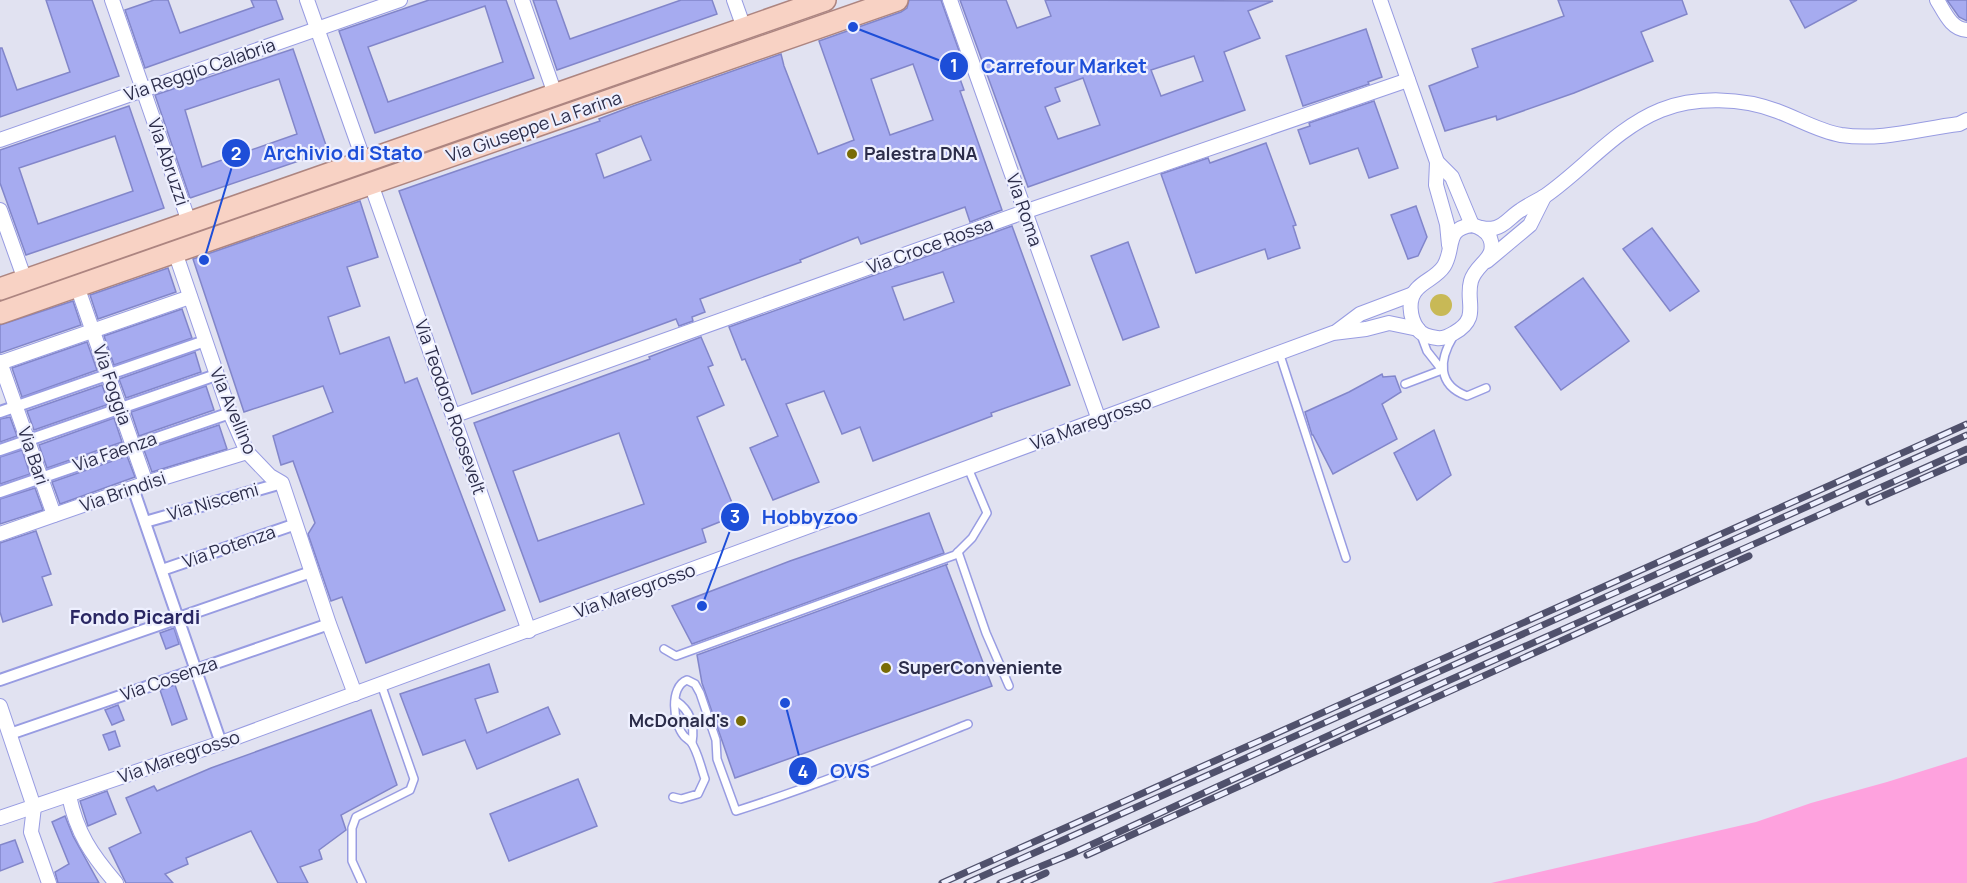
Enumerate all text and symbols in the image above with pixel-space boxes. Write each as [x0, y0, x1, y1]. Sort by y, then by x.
street label: Via Reggio Calabria [121, 32, 278, 106]
callout: Carrefour Market [939, 47, 1159, 85]
text: Carrefour Market [981, 52, 1147, 79]
text: 1 [950, 53, 958, 77]
street label: Via Giuseppe La Farina [443, 85, 625, 167]
street label: Via Abruzzi [143, 115, 195, 209]
callout: Archivio di Stato [221, 134, 435, 172]
text: Archivio di Stato [263, 139, 423, 166]
text: 2 [231, 141, 241, 165]
place label: Palestra DNA [864, 141, 978, 165]
marker: Palestra DNA [845, 147, 859, 161]
street label: Via Roma [1001, 170, 1049, 249]
street label: Via Croce Rossa [863, 211, 996, 279]
street label: Via Teodoro Roosevelt [410, 316, 492, 497]
street label: Via Foggia [88, 341, 138, 428]
street label: Via Avellino [205, 363, 263, 458]
street label: Via Maregrosso [1027, 389, 1155, 455]
street label: Via Bari [13, 423, 55, 488]
street label: Via Faenza [70, 426, 160, 477]
street label: Via Brindisi [77, 465, 169, 517]
street label: Via Niscemi [164, 477, 261, 525]
callout: Hobbyzoo [720, 498, 871, 536]
text: Hobbyzoo [762, 503, 858, 530]
text: 3 [730, 504, 740, 528]
street label: Via Potenza [179, 519, 278, 573]
street label: Via Maregrosso [571, 557, 699, 623]
district label: Fondo Picardi [70, 603, 200, 630]
street label: Via Cosenza [117, 650, 220, 706]
place label: SuperConveniente [898, 655, 1062, 679]
marker: SuperConveniente [879, 661, 893, 675]
place label: McDonald's [629, 708, 729, 732]
marker: McDonald's [734, 714, 748, 728]
street label: Via Maregrosso [115, 724, 243, 788]
callout: OVS [788, 752, 882, 790]
text: OVS [830, 757, 870, 784]
text: 4 [798, 759, 809, 783]

